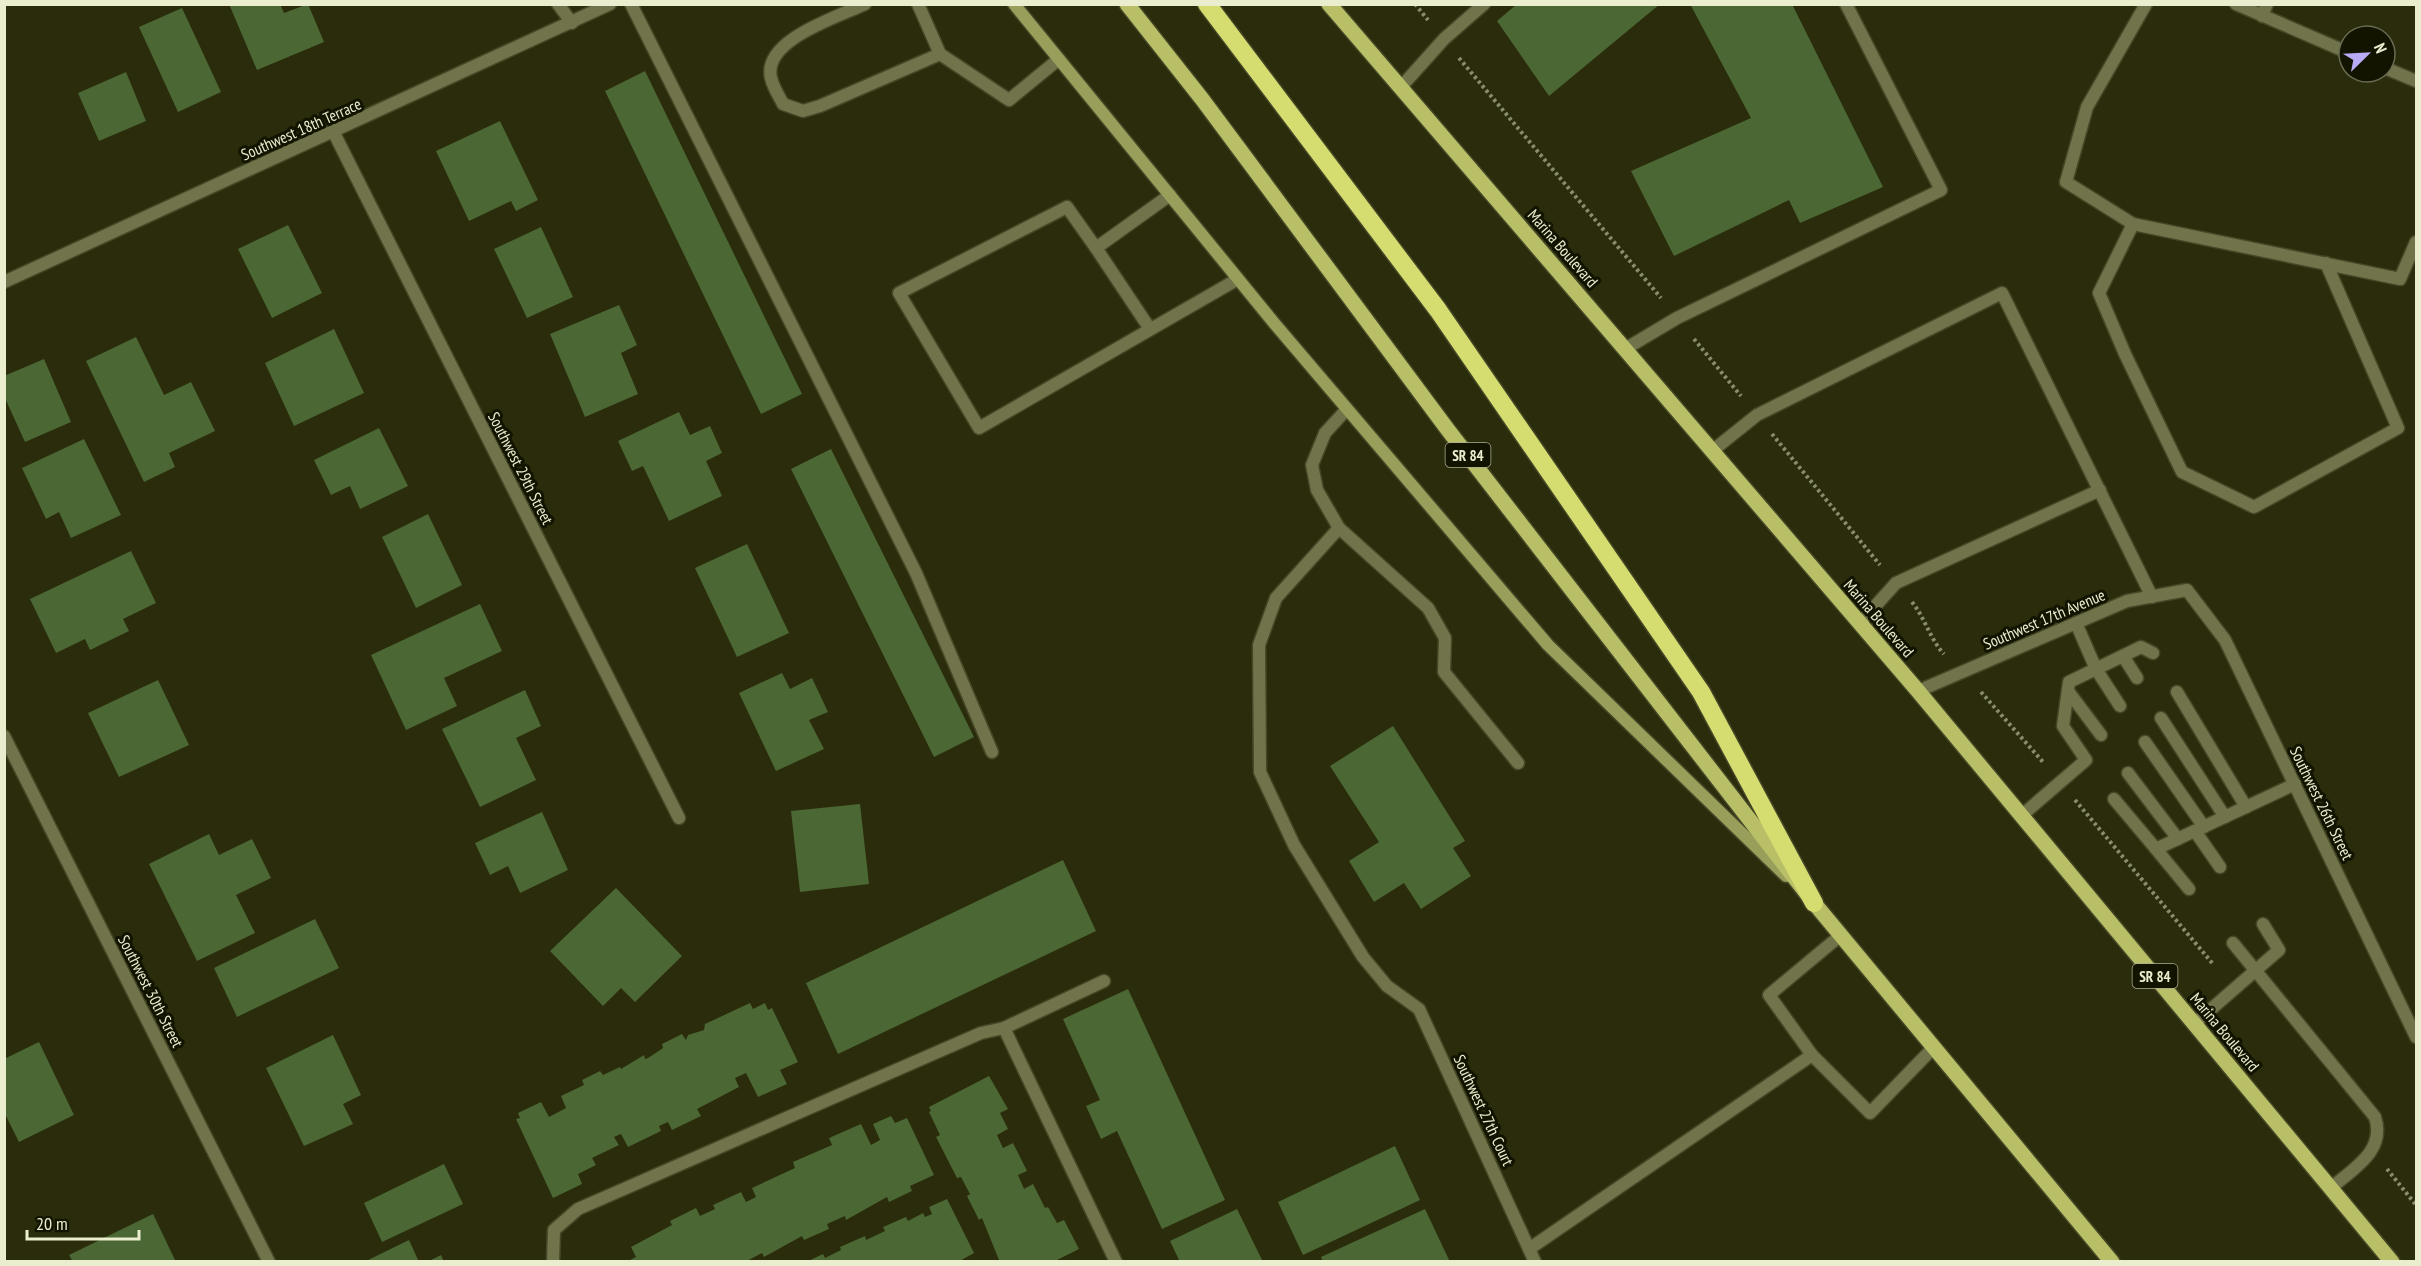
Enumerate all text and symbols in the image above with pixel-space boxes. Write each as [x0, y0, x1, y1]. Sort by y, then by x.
north arrow [2337, 24, 2397, 84]
text: N [2370, 40, 2392, 56]
street label: Southwest 18th Terrace [238, 94, 364, 164]
street label: Marina Boulevard [1524, 205, 1602, 291]
street label: Southwest 29th Street [484, 408, 558, 528]
road number: SR 84 [1446, 443, 1490, 467]
street label: Marina Boulevard [1840, 575, 1918, 661]
street label: Southwest 17th Avenue [1980, 584, 2108, 654]
street label: Southwest 26th Street [2286, 743, 2358, 863]
street label: Southwest 30th Street [114, 931, 188, 1051]
road number: SR 84 [2132, 964, 2178, 988]
street label: Marina Boulevard [2186, 989, 2264, 1075]
street label: Southwest 27th Court [1450, 1051, 1519, 1169]
scale bar [27, 1203, 140, 1241]
text: 20 m [36, 1212, 68, 1235]

